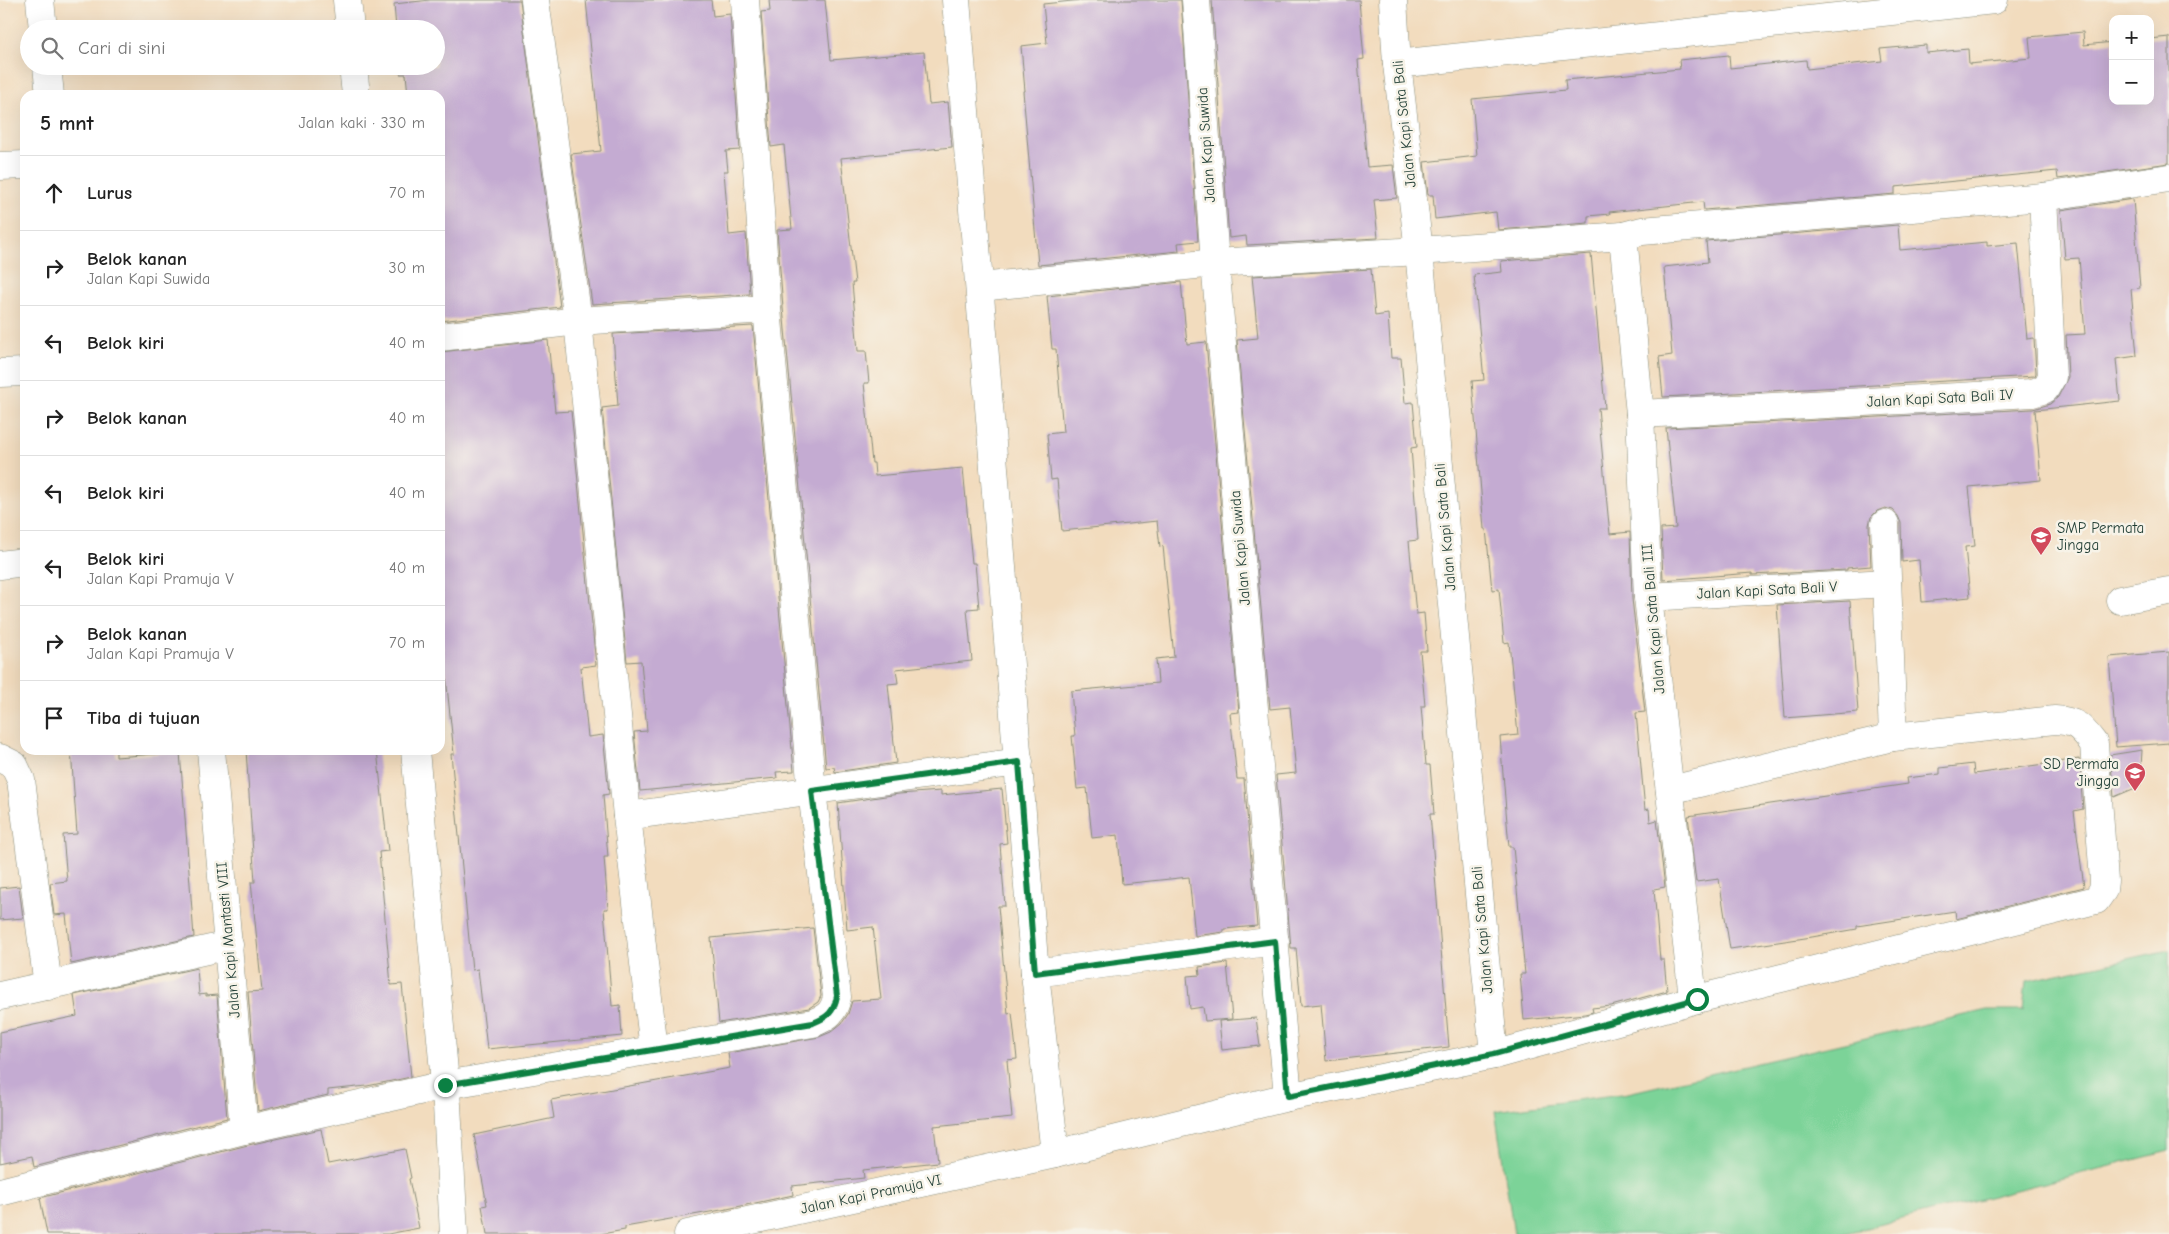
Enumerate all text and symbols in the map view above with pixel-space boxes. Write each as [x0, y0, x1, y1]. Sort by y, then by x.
map controls [2109, 15, 2154, 105]
button: + [2109, 15, 2154, 60]
search box [20, 20, 445, 75]
icon: search [38, 34, 66, 62]
text: Cari di sini [78, 37, 165, 59]
street label: Jalan Kapi Sata Bali [1388, 60, 1420, 188]
button: − [2109, 60, 2154, 105]
street label: Jalan Kapi Suwida [1193, 87, 1219, 203]
text: 5 mnt [40, 111, 94, 135]
text: Jalan kaki · 330 m [298, 114, 425, 132]
icon: ahead [40, 179, 68, 207]
text: Lurus [87, 182, 132, 204]
text: 70 m [389, 184, 425, 202]
text: Belok kanan [87, 248, 187, 270]
icon: right [40, 254, 68, 282]
text: 30 m [389, 259, 425, 277]
text: Jalan Kapi Suwida [87, 270, 210, 288]
icon: left [40, 329, 68, 357]
text: Belok kiri [87, 332, 164, 354]
text: 40 m [389, 334, 425, 352]
street label: Jalan Kapi Sata Bali IV [1866, 385, 2014, 411]
icon: right [40, 404, 68, 432]
text: Belok kanan [87, 407, 187, 429]
text: 40 m [389, 409, 425, 427]
street label: Jalan Kapi Sata Bali [1430, 463, 1460, 591]
icon: left [40, 479, 68, 507]
text: Belok kiri [87, 482, 164, 504]
text: 40 m [389, 484, 425, 502]
street label: Jalan Kapi Suwida [1226, 490, 1254, 606]
place label: SMP Permata Jingga [2057, 519, 2144, 554]
school or university icon: SMP Permata Jingga [2029, 525, 2053, 556]
street label: Jalan Kapi Sata Bali III [1637, 543, 1669, 695]
text: Belok kiri [87, 548, 164, 570]
icon: left [40, 554, 68, 582]
text: 40 m [389, 559, 425, 577]
text: Jalan Kapi Pramuja V [87, 570, 234, 588]
street label: Jalan Kapi Sata Bali V [1696, 577, 1838, 603]
text: Belok kanan [87, 623, 187, 645]
icon: right [40, 629, 68, 657]
text: 70 m [389, 634, 425, 652]
text: Jalan Kapi Pramuja V [87, 645, 234, 663]
icon: arrive [40, 704, 68, 732]
text: Tiba di tujuan [87, 707, 200, 729]
place label: SD Permata Jingga [2043, 755, 2119, 790]
school or university icon: SD Permata Jingga [2123, 761, 2147, 792]
street label: Jalan Kapi Mantasti VIII [212, 861, 244, 1019]
street label: Jalan Kapi Sata Bali [1467, 866, 1497, 994]
route start [1686, 988, 1709, 1011]
route end [434, 1074, 457, 1097]
street label: Jalan Kapi Pramuja VI [799, 1170, 943, 1218]

